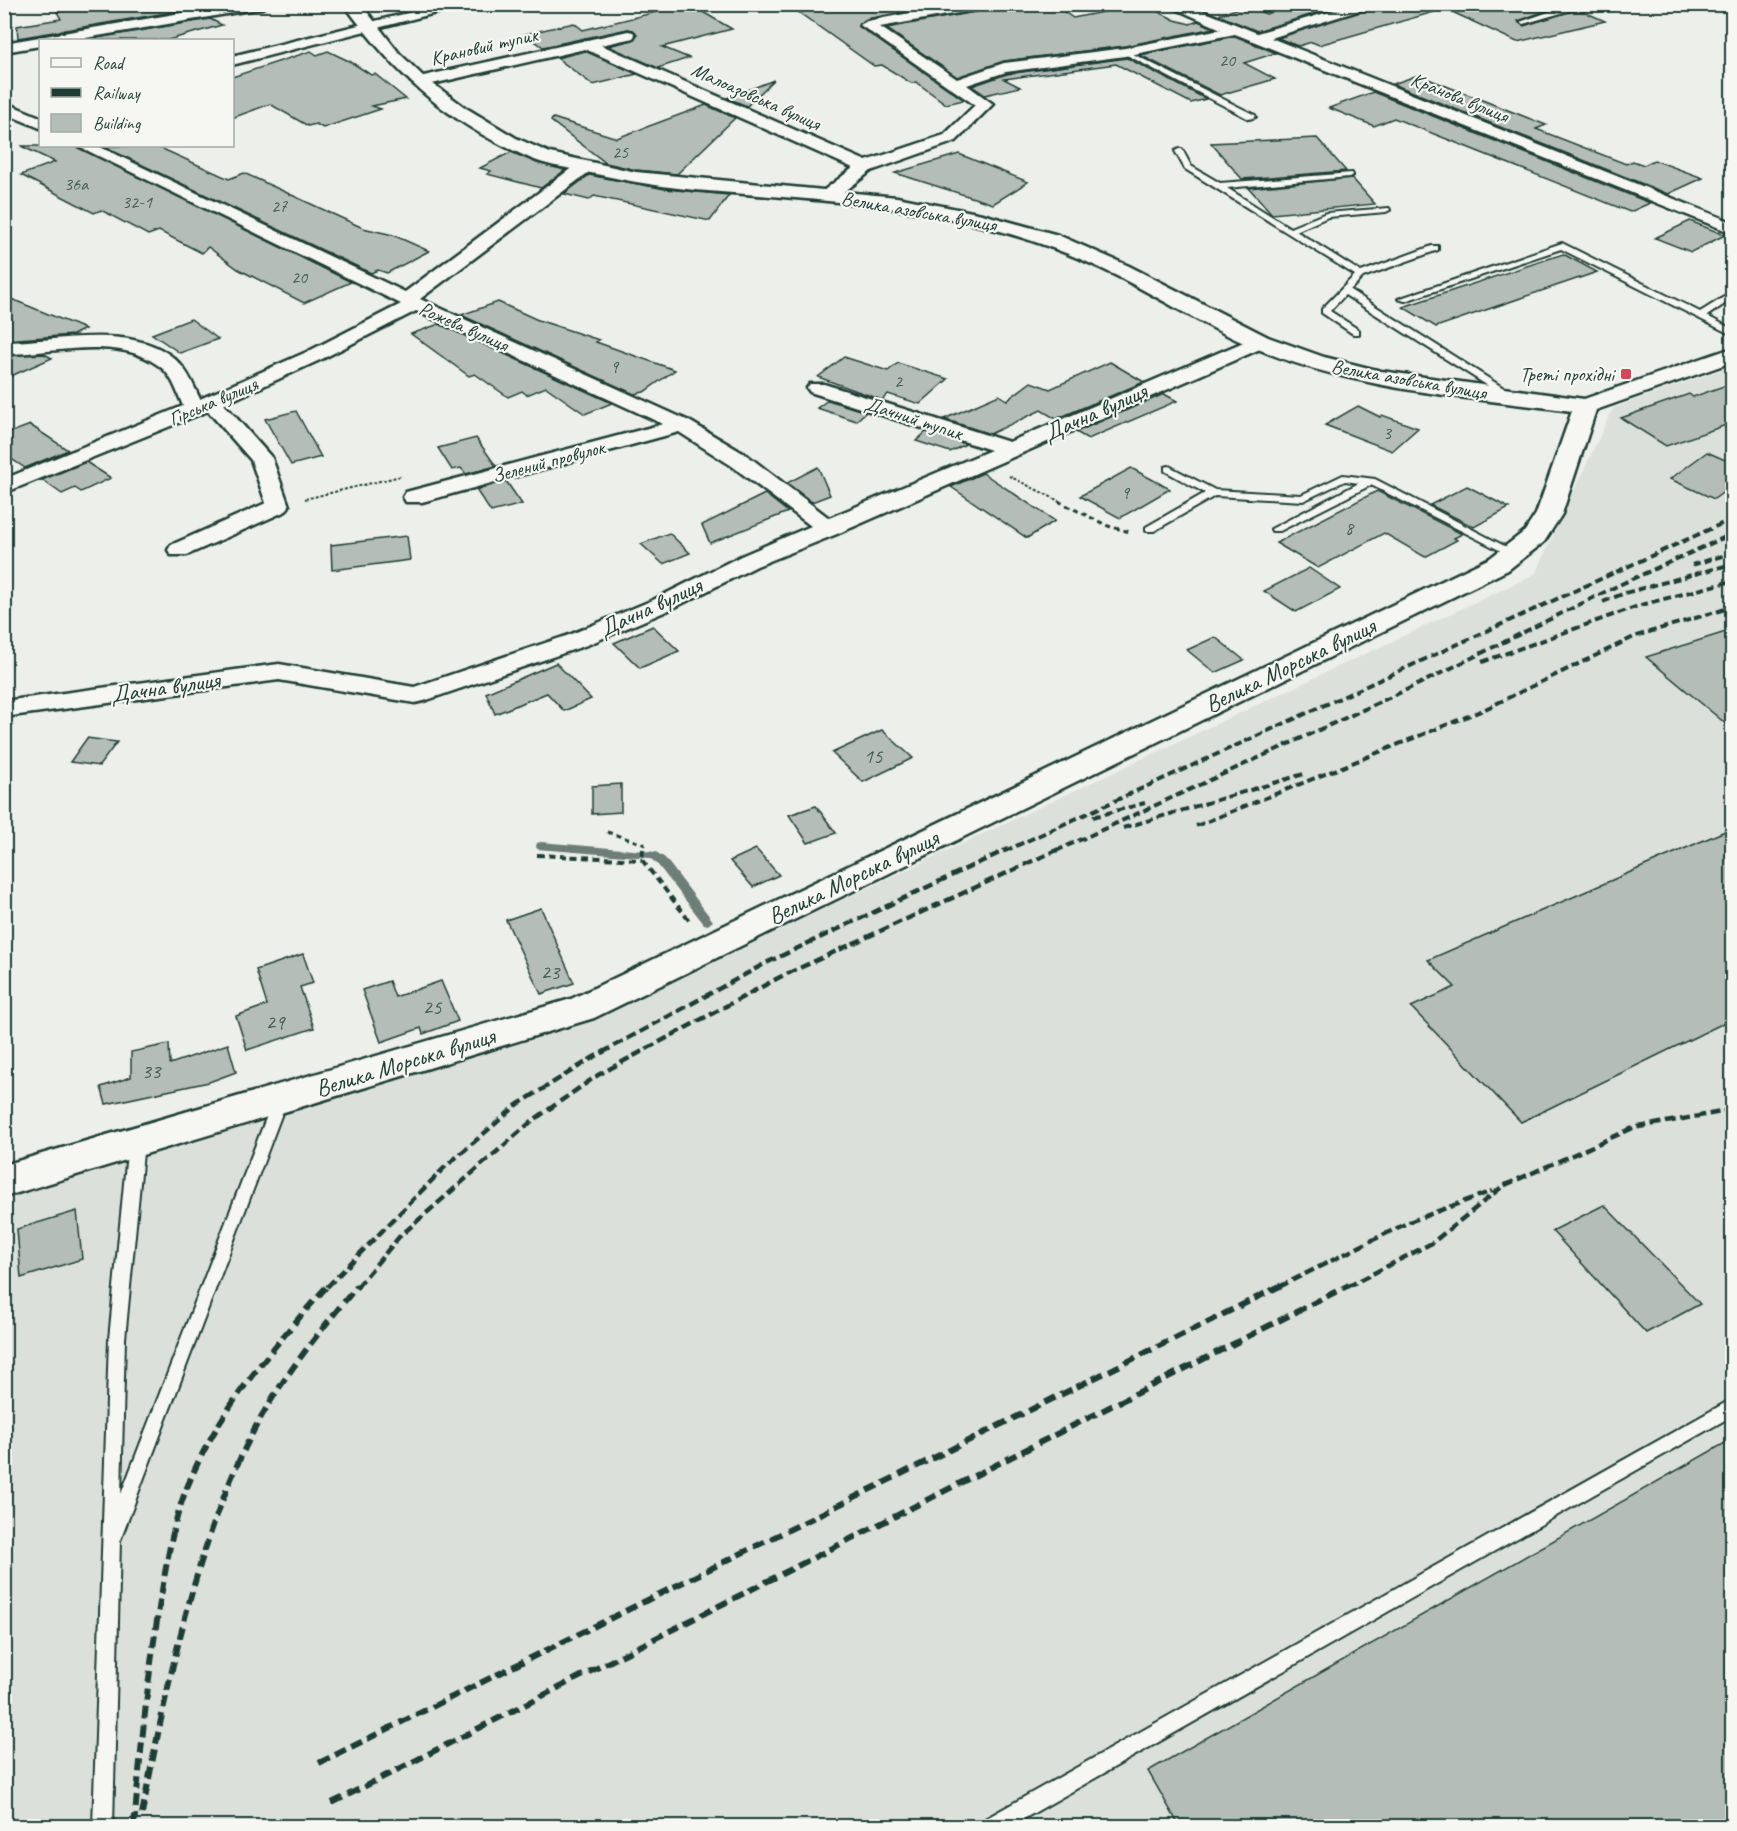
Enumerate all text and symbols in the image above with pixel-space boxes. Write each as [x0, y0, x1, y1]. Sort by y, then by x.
street label: Крановий тупик [428, 22, 542, 71]
legend [39, 39, 234, 147]
house number: 20 [1219, 49, 1237, 71]
text: Road [93, 52, 126, 74]
street label: Малоазовська вулиця [688, 57, 826, 137]
street label: Кранова вулиця [1407, 67, 1514, 129]
text: Railway [93, 82, 141, 104]
text: Building [93, 112, 142, 134]
house number: 25 [612, 141, 629, 163]
house number: 36а [64, 173, 89, 195]
street label: Велика азовська вулиця [840, 186, 1000, 238]
house number: 32-1 [122, 191, 153, 213]
house number: 27 [271, 195, 288, 217]
house number: 20 [291, 266, 309, 288]
street label: Рожева вулиця [415, 296, 514, 358]
street label: Велика азовська вулиця [1330, 354, 1490, 406]
house number: 9 [610, 356, 620, 378]
place label: Треті прохідні [1520, 362, 1616, 387]
marker: Треті прохідні [1619, 367, 1633, 381]
house number: 2 [894, 370, 904, 392]
street label: Гірська вулиця [165, 371, 262, 431]
street label: Дачна вулиця [1039, 375, 1153, 448]
street label: Дачний тупик [862, 391, 967, 446]
house number: 3 [1383, 422, 1393, 444]
street label: Зелений провулок [489, 434, 609, 489]
house number: 9 [1121, 482, 1131, 504]
house number: 8 [1345, 517, 1355, 539]
street label: Дачна вулиця [594, 570, 708, 644]
street label: Велика Морська вулиця [1200, 610, 1382, 719]
street label: Дачна вулиця [109, 664, 223, 709]
house number: 15 [864, 743, 884, 769]
street label: Велика Морська вулиця [763, 822, 945, 931]
house number: 23 [541, 959, 561, 985]
house number: 25 [423, 994, 443, 1020]
house number: 29 [266, 1009, 286, 1035]
street label: Велика Морська вулиця [312, 1020, 500, 1104]
house number: 33 [142, 1058, 162, 1084]

